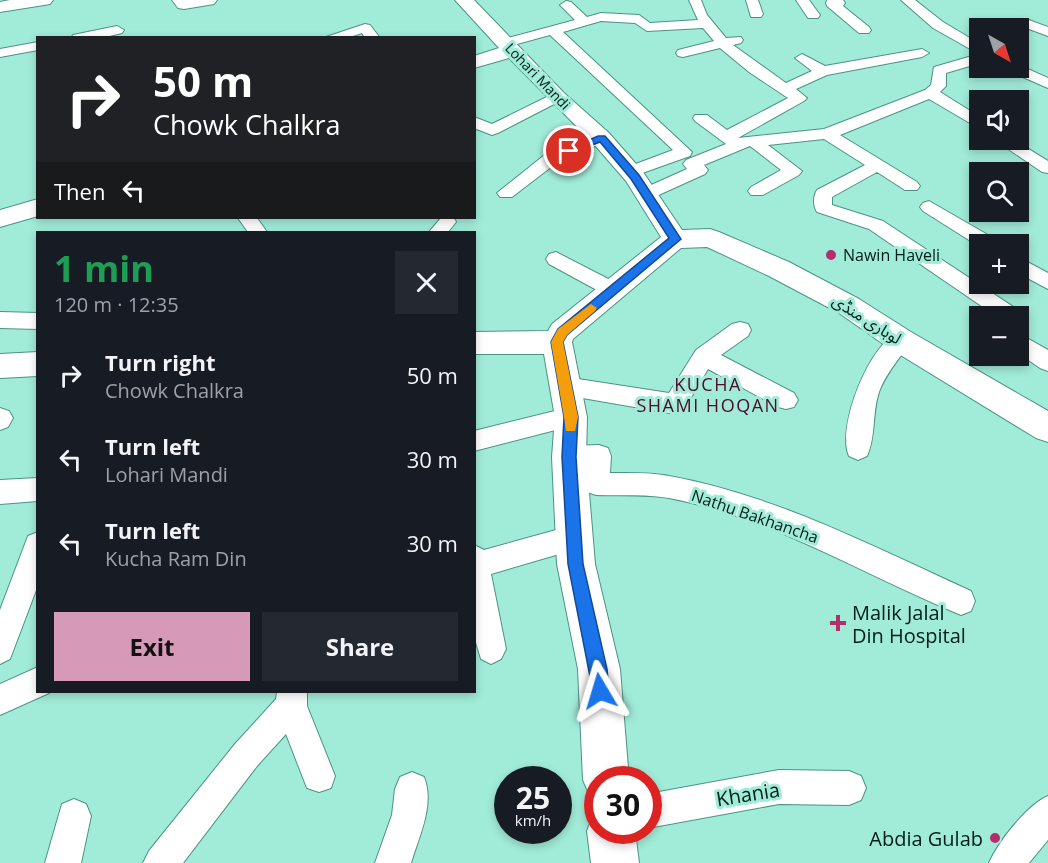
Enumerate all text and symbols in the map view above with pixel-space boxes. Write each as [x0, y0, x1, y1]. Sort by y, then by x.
north arrow [969, 18, 1029, 78]
map controls [969, 18, 1029, 366]
street label: Lohari Mandi [501, 38, 575, 114]
text: 50 m [153, 52, 253, 109]
icon: right [54, 60, 132, 138]
button: sound [969, 90, 1029, 150]
text: Chowk Chalkra [153, 106, 341, 143]
pin [543, 125, 594, 176]
icon: arrive [552, 134, 585, 167]
button: search [969, 162, 1029, 222]
icon: left [117, 174, 150, 207]
text: Then [54, 176, 105, 206]
button: + [969, 234, 1029, 294]
text: 1 min [54, 244, 154, 293]
place label: Nawin Haveli [843, 244, 940, 266]
marker: Nawin Haveli [824, 248, 838, 262]
button: close [395, 251, 458, 314]
street label: لوہاری منڈی [828, 289, 906, 349]
text: 120 m · 12:35 [54, 291, 179, 318]
button: − [969, 306, 1029, 366]
text: Turn right [105, 347, 216, 377]
icon: right [54, 359, 87, 392]
text: 50 m [407, 360, 458, 390]
district label: KUCHA SHAMI HOQAN [636, 372, 780, 417]
text: Chowk Chalkra [105, 377, 244, 404]
text: Turn left [105, 431, 200, 461]
icon: left [54, 443, 87, 476]
text: 30 m [407, 444, 458, 474]
text: Lohari Mandi [105, 461, 228, 488]
street label: Nathu Bakhancha [689, 484, 821, 548]
text: Turn left [105, 515, 200, 545]
icon: left [54, 527, 87, 560]
text: 30 m [407, 528, 458, 558]
text: Kucha Ram Din [105, 545, 247, 572]
place label: Malik Jalal Din Hospital [852, 599, 966, 649]
button: Exit [54, 612, 250, 681]
button: Share [262, 612, 458, 681]
marker: Malik Jalal Din Hospital [829, 614, 847, 632]
position arrow [568, 659, 632, 723]
speed limit sign: 30 [584, 766, 662, 844]
street label: Khania [714, 776, 782, 812]
text: 25 [516, 777, 550, 818]
text: km/h [515, 810, 551, 830]
place label: Abdia Gulab [869, 825, 983, 852]
marker: Abdia Gulab [988, 831, 1002, 845]

